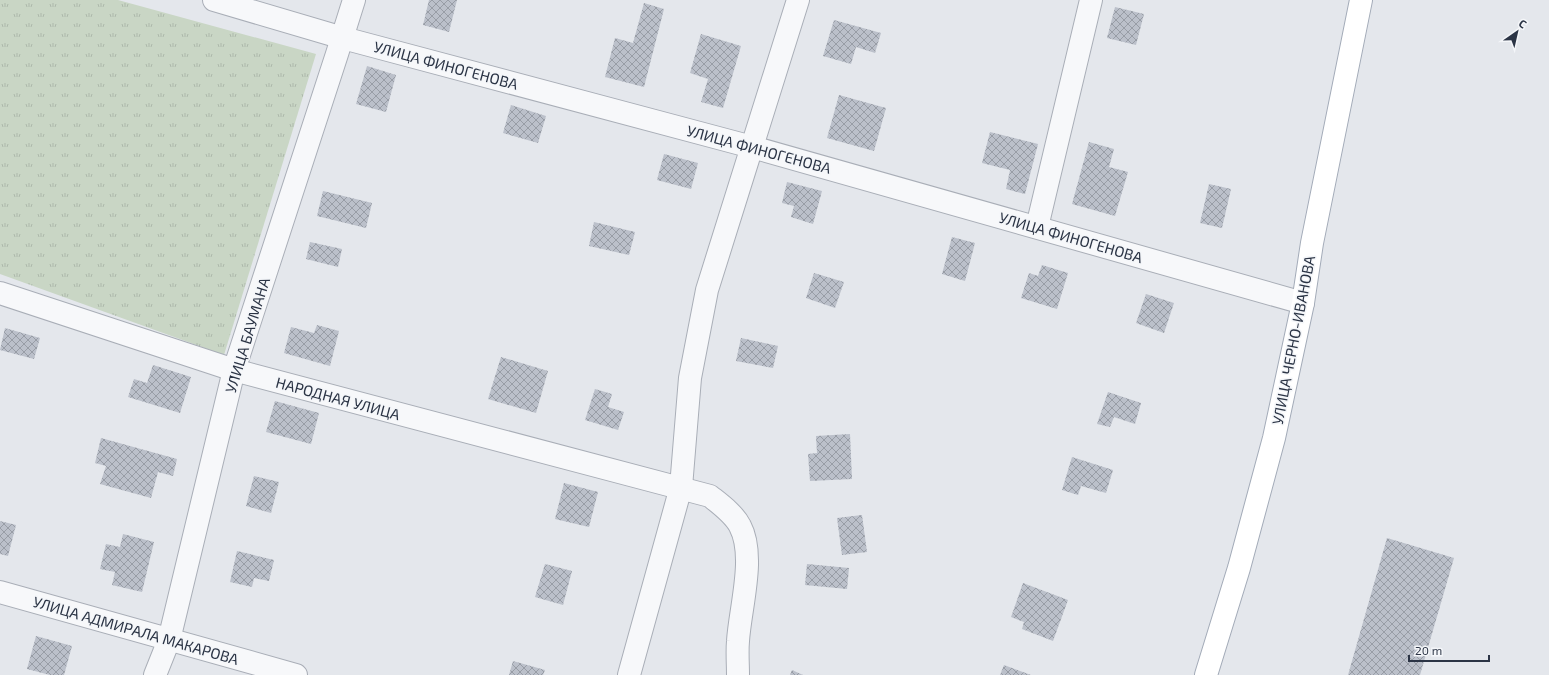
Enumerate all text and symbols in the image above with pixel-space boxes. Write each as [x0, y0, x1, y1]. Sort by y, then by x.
north arrow [1497, 12, 1537, 52]
text: С [1517, 16, 1530, 31]
street label: УЛИЦА ФИНОГЕНОВА [372, 37, 521, 93]
street label: УЛИЦА ФИНОГЕНОВА [685, 121, 834, 177]
street label: УЛИЦА ФИНОГЕНОВА [997, 208, 1146, 266]
street label: УЛИЦА ЧЕРНО-ИВАНОВА [1268, 253, 1318, 426]
street label: УЛИЦА БАУМАНА [221, 275, 273, 395]
street label: НАРОДНАЯ УЛИЦА [274, 373, 403, 423]
street label: УЛИЦА АДМИРАЛА МАКАРОВА [31, 592, 242, 668]
scale bar [1409, 637, 1489, 663]
text: 20 m [1415, 643, 1442, 657]

